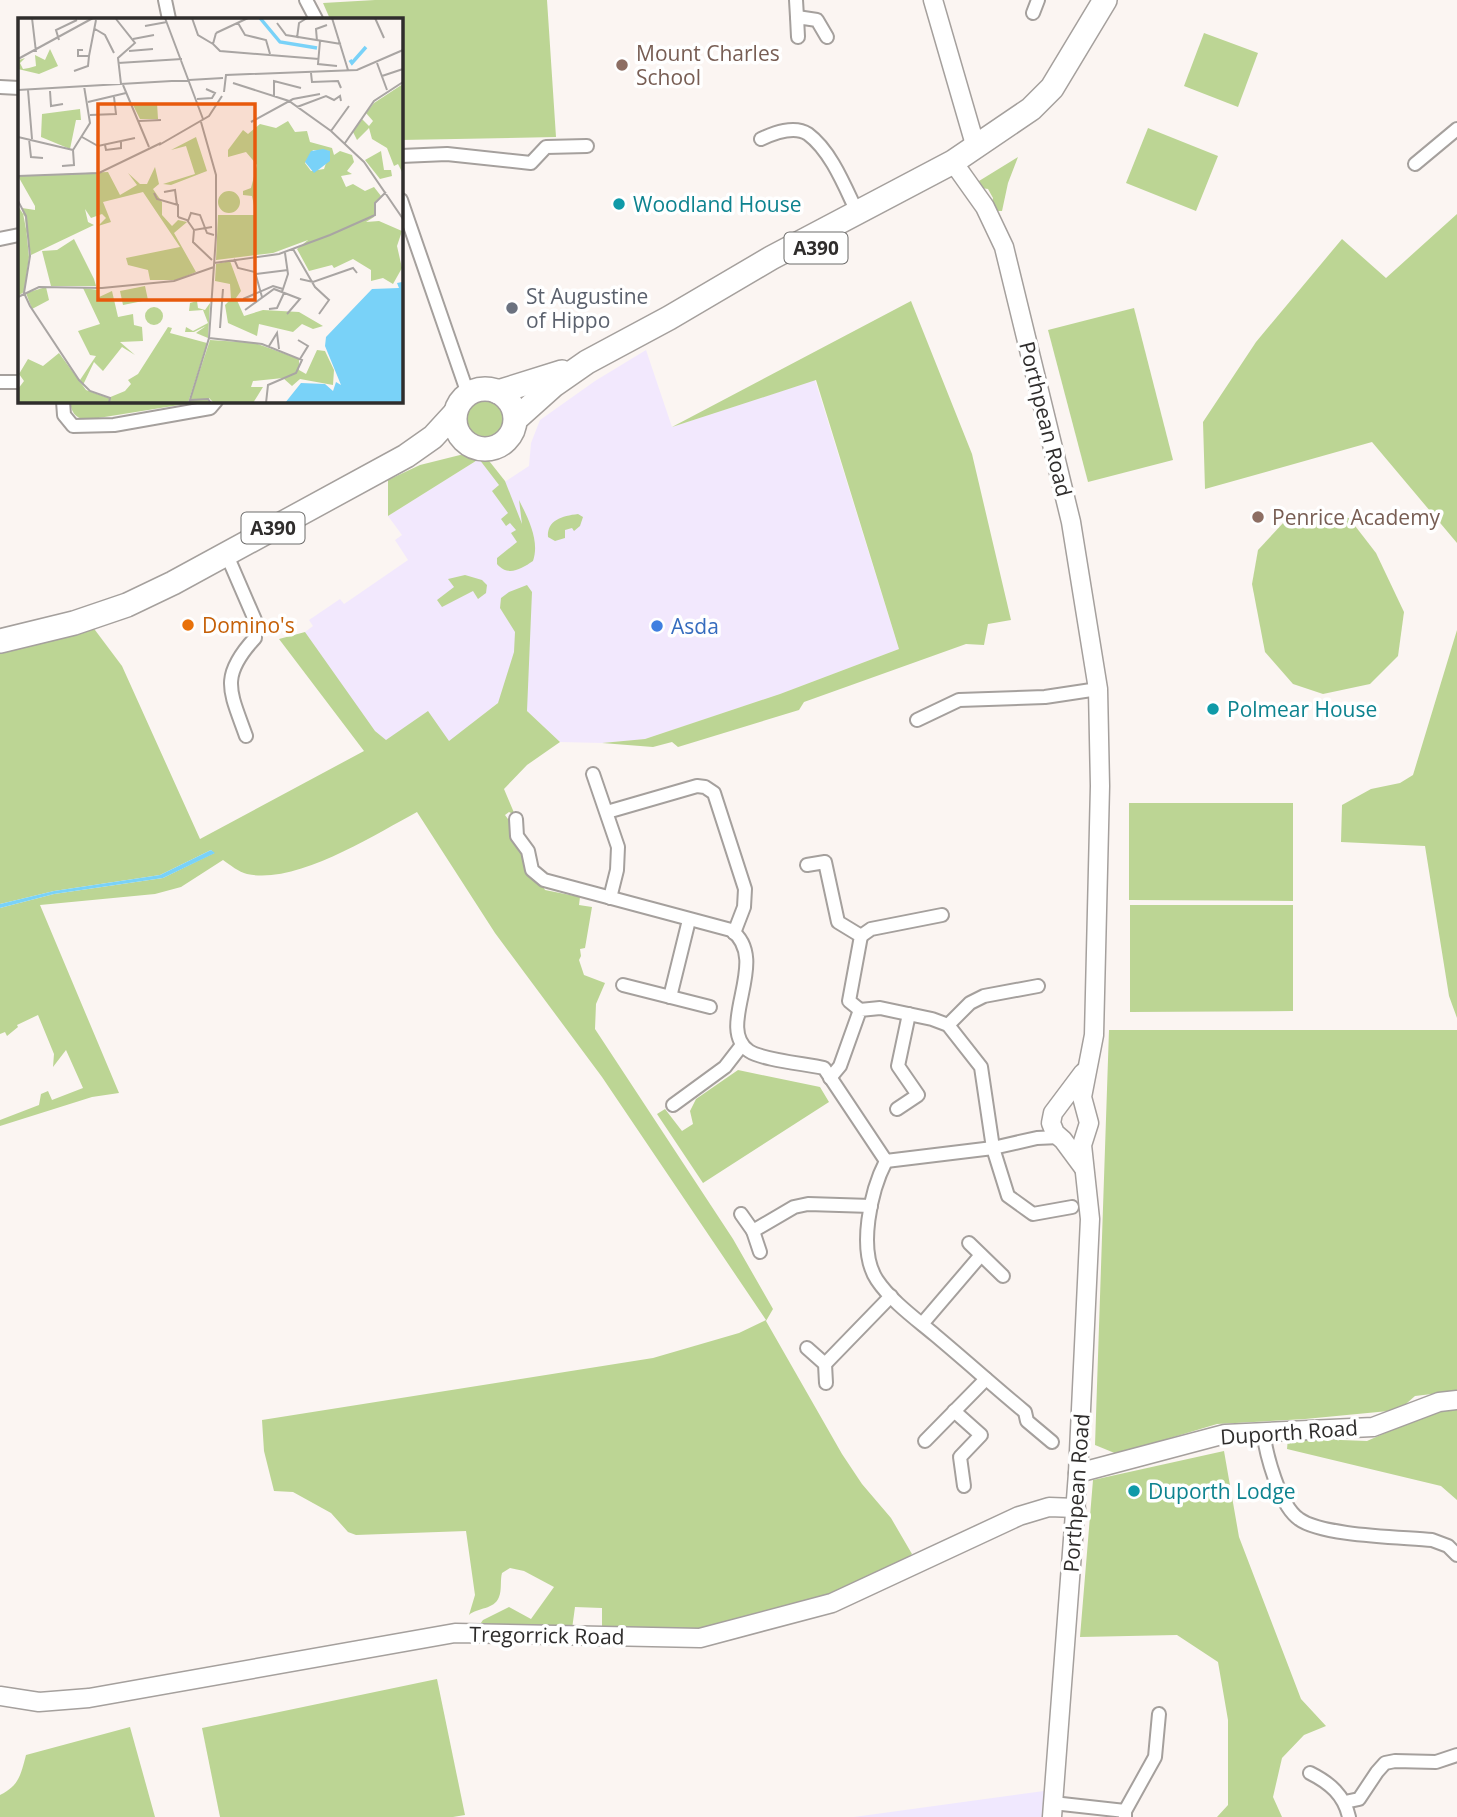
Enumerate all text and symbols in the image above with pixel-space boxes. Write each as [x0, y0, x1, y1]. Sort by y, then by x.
inset map [18, 18, 402, 402]
place label: Mount Charles School [636, 39, 780, 91]
marker: Mount Charles School [614, 57, 630, 73]
place label: Woodland House [633, 190, 801, 218]
marker: Woodland House [611, 196, 627, 212]
road number: A390 [784, 232, 848, 264]
place label: St Augustine of Hippo [526, 282, 648, 334]
marker: St Augustine of Hippo [504, 300, 520, 316]
street label: Porthpean Road [1013, 338, 1079, 500]
place label: Penrice Academy [1272, 503, 1441, 531]
marker: Penrice Academy [1250, 509, 1266, 525]
road number: A390 [242, 512, 304, 544]
place label: Domino's [202, 611, 295, 639]
place label: Asda [671, 612, 719, 640]
marker: Domino's [180, 617, 196, 633]
marker: Asda [649, 618, 665, 634]
place label: Polmear House [1227, 695, 1377, 723]
marker: Polmear House [1205, 701, 1221, 717]
street label: Porthpean Road [1056, 1413, 1096, 1573]
street label: Duporth Road [1219, 1413, 1359, 1451]
place label: Duporth Lodge [1148, 1477, 1296, 1505]
marker: Duporth Lodge [1126, 1483, 1142, 1499]
street label: Tregorrick Road [469, 1620, 625, 1650]

